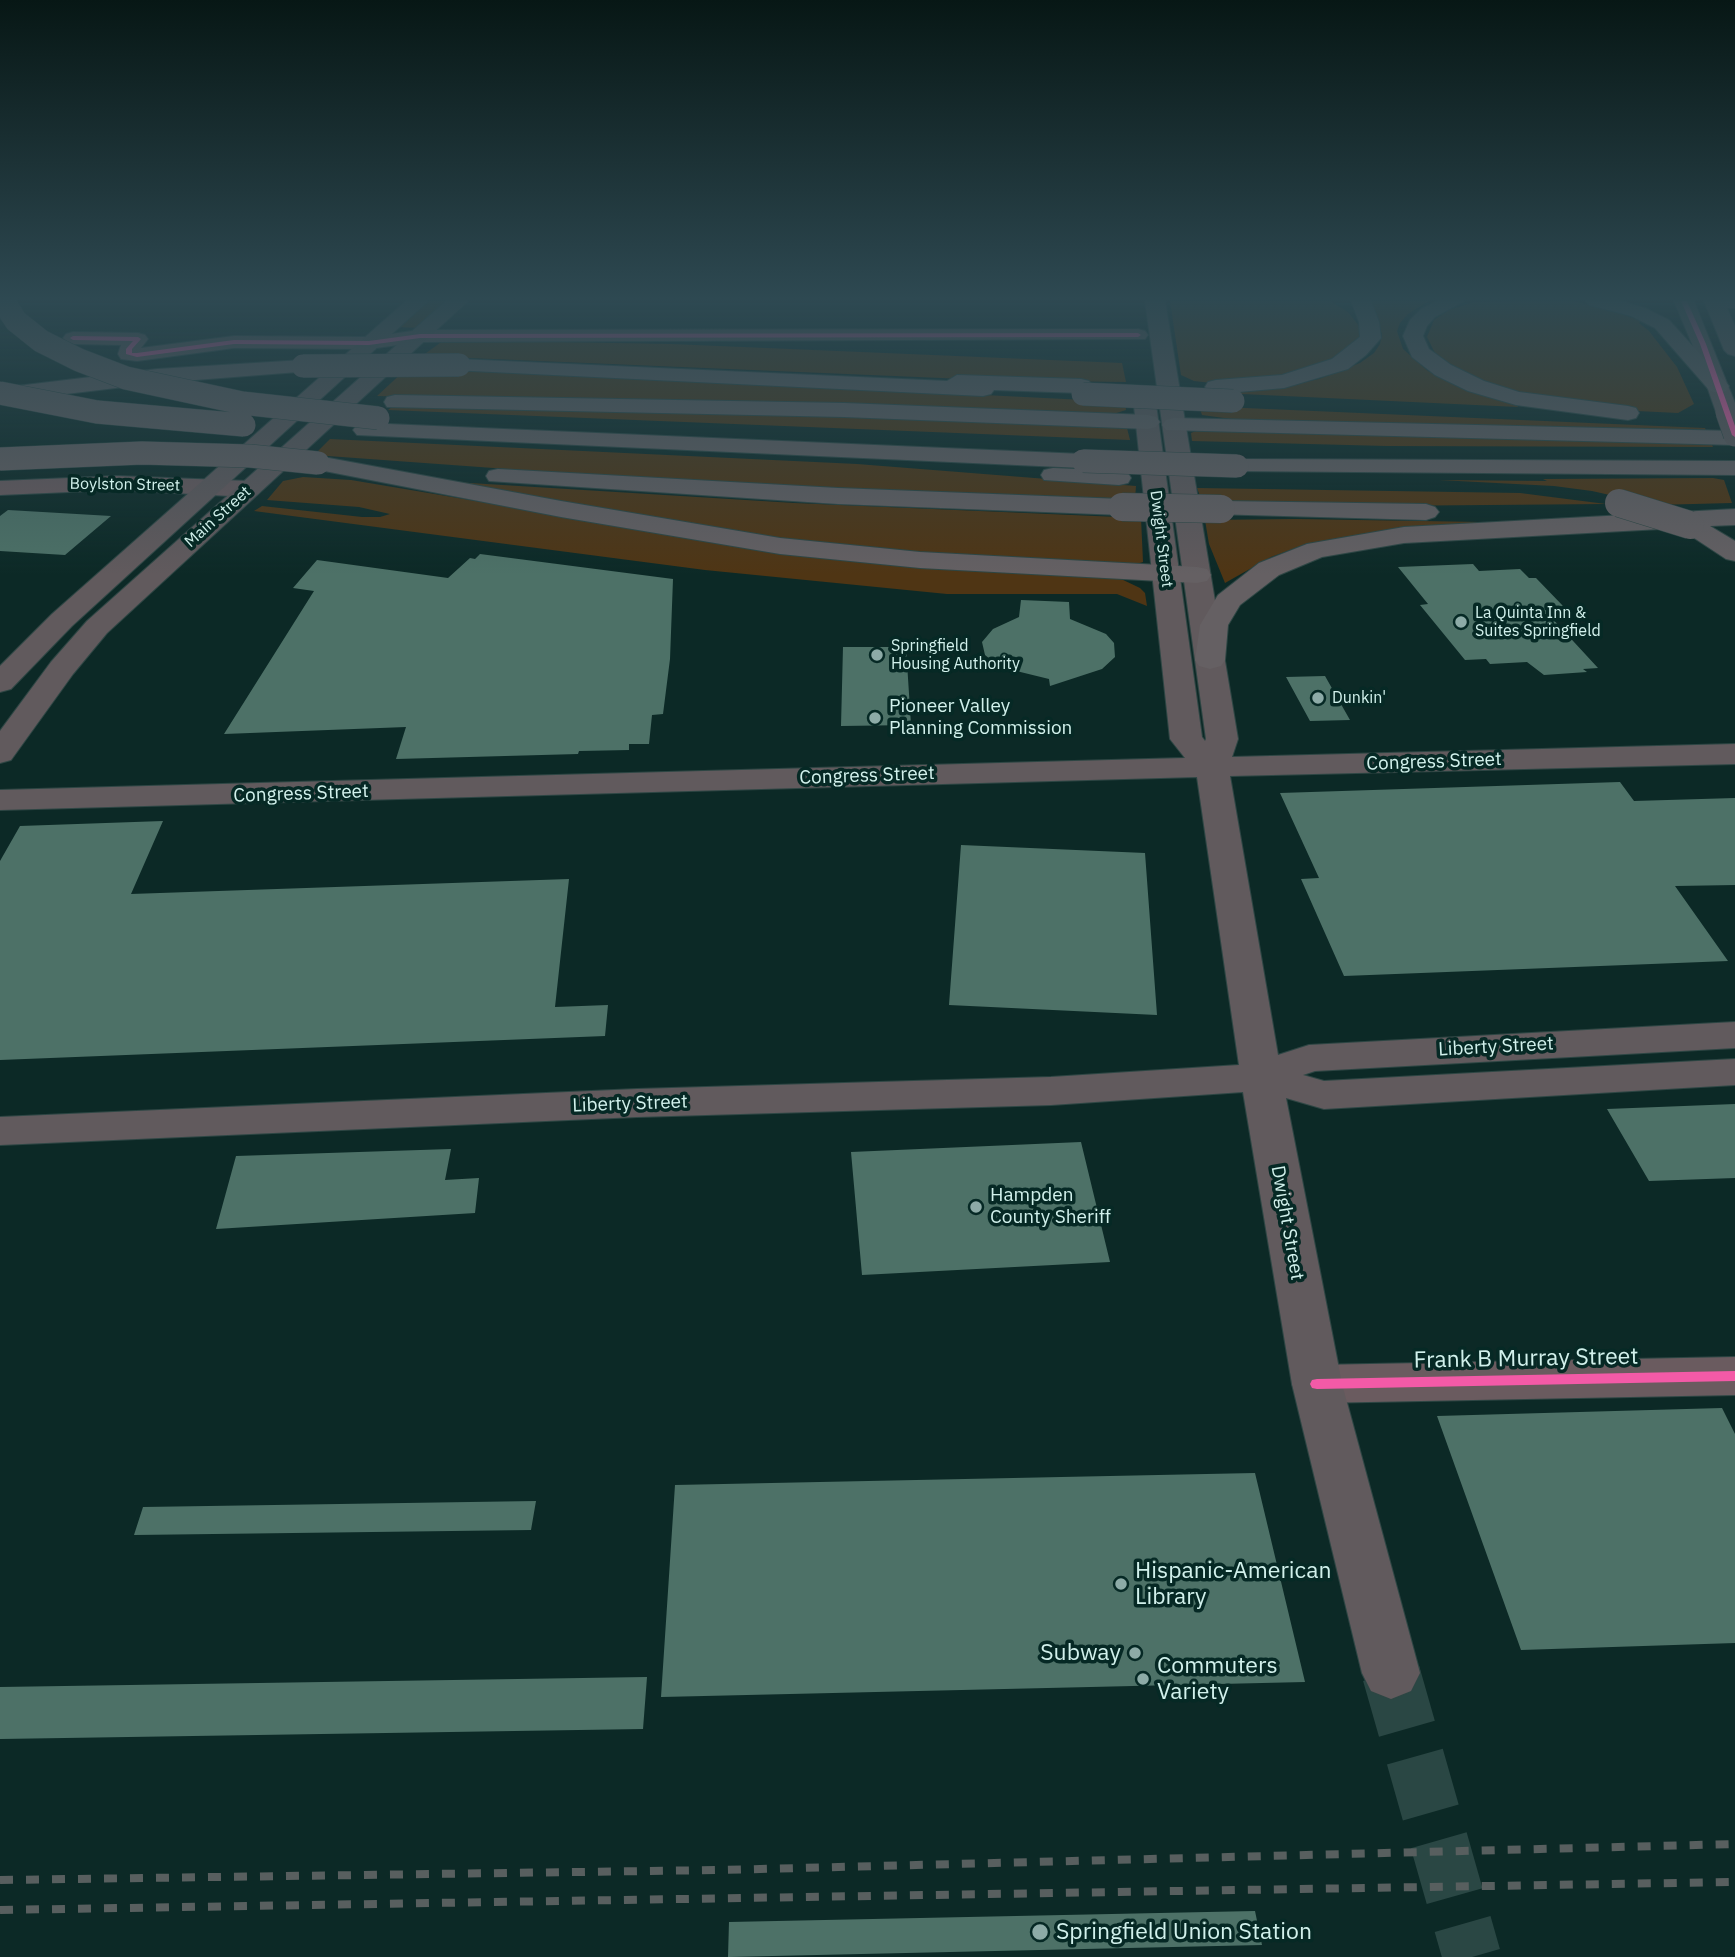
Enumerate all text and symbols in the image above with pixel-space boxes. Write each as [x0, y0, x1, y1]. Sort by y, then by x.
street label: Boylston Street [70, 474, 180, 496]
street label: Main Street [181, 482, 255, 552]
street label: Dwight Street [1146, 489, 1176, 589]
place label: La Quinta Inn & Suites Springfield [1475, 603, 1601, 641]
marker: La Quinta Inn & Suites Springfield [1453, 614, 1469, 630]
place label: Springfield Housing Authority [891, 636, 1020, 674]
marker: Springfield Housing Authority [869, 647, 885, 663]
place label: Dunkin' [1332, 688, 1386, 708]
marker: Dunkin' [1310, 690, 1326, 706]
place label: Pioneer Valley Planning Commission [889, 696, 1072, 740]
marker: Pioneer Valley Planning Commission [867, 710, 883, 726]
street label: Congress Street [1366, 748, 1502, 776]
street label: Congress Street [799, 762, 935, 790]
street label: Congress Street [233, 780, 369, 808]
street label: Liberty Street [1438, 1033, 1554, 1061]
street label: Liberty Street [572, 1091, 688, 1117]
street label: Dwight Street [1266, 1164, 1308, 1282]
place label: Hampden County Sheriff [990, 1185, 1111, 1229]
marker: Hampden County Sheriff [968, 1199, 984, 1215]
street label: Frank B Murray Street [1413, 1343, 1639, 1375]
place label: Hispanic-American Library [1135, 1557, 1331, 1611]
marker: Hispanic-American Library [1113, 1576, 1129, 1592]
place label: Subway [1040, 1639, 1121, 1667]
marker: Subway [1127, 1645, 1143, 1661]
place label: Commuters Variety [1157, 1652, 1278, 1706]
marker: Commuters Variety [1135, 1671, 1151, 1687]
place label: Springfield Union Station [1056, 1918, 1312, 1946]
marker: Springfield Union Station [1030, 1922, 1050, 1942]

